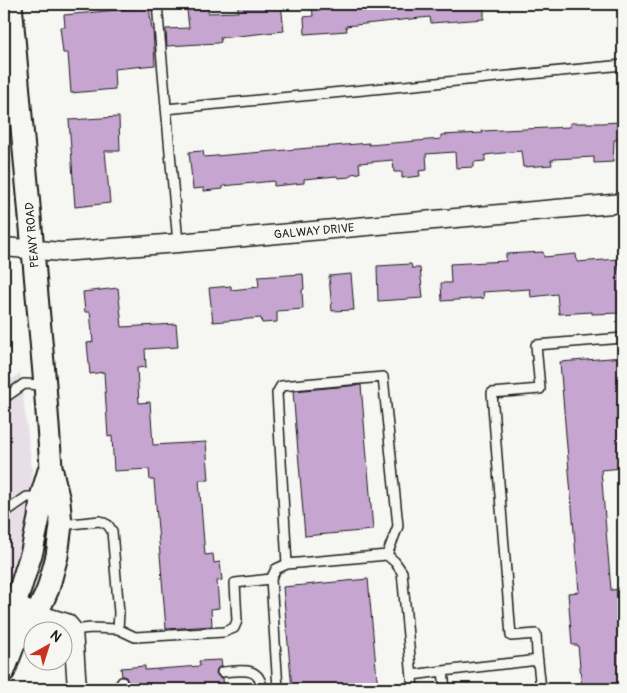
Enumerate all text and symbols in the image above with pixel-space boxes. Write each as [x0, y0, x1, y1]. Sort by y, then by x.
street label: PEAVY ROAD [22, 201, 43, 268]
street label: GALWAY DRIVE [273, 221, 355, 242]
north arrow [22, 620, 72, 670]
text: N [47, 627, 65, 646]

